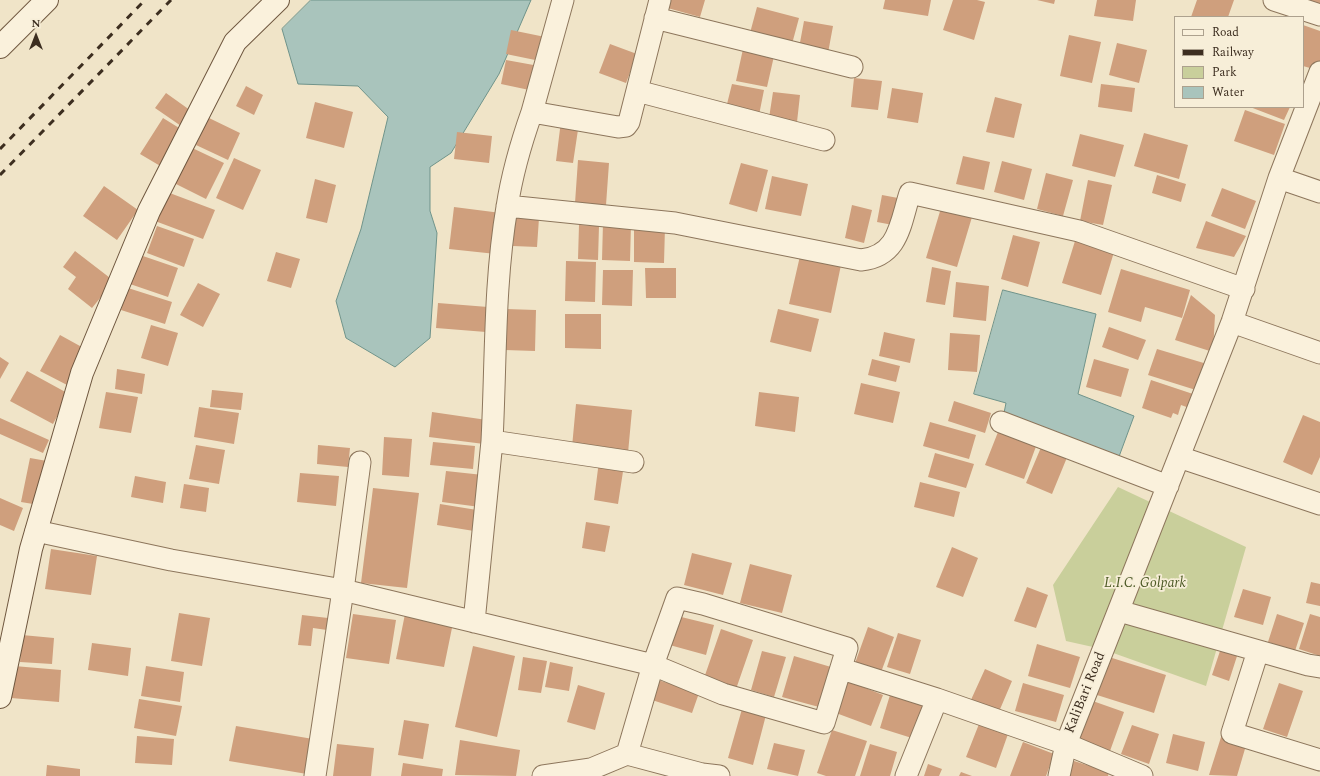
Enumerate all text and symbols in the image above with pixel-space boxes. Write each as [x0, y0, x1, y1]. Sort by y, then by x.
text: N [32, 15, 40, 32]
north arrow [16, 16, 56, 56]
legend [1174, 16, 1304, 108]
text: Road [1212, 23, 1239, 42]
text: Railway [1212, 43, 1254, 62]
text: Park [1212, 63, 1237, 82]
text: Water [1212, 83, 1244, 102]
park label: L.I.C. Golpark [1104, 576, 1186, 592]
street label: KaliBari Road [1062, 650, 1110, 736]

